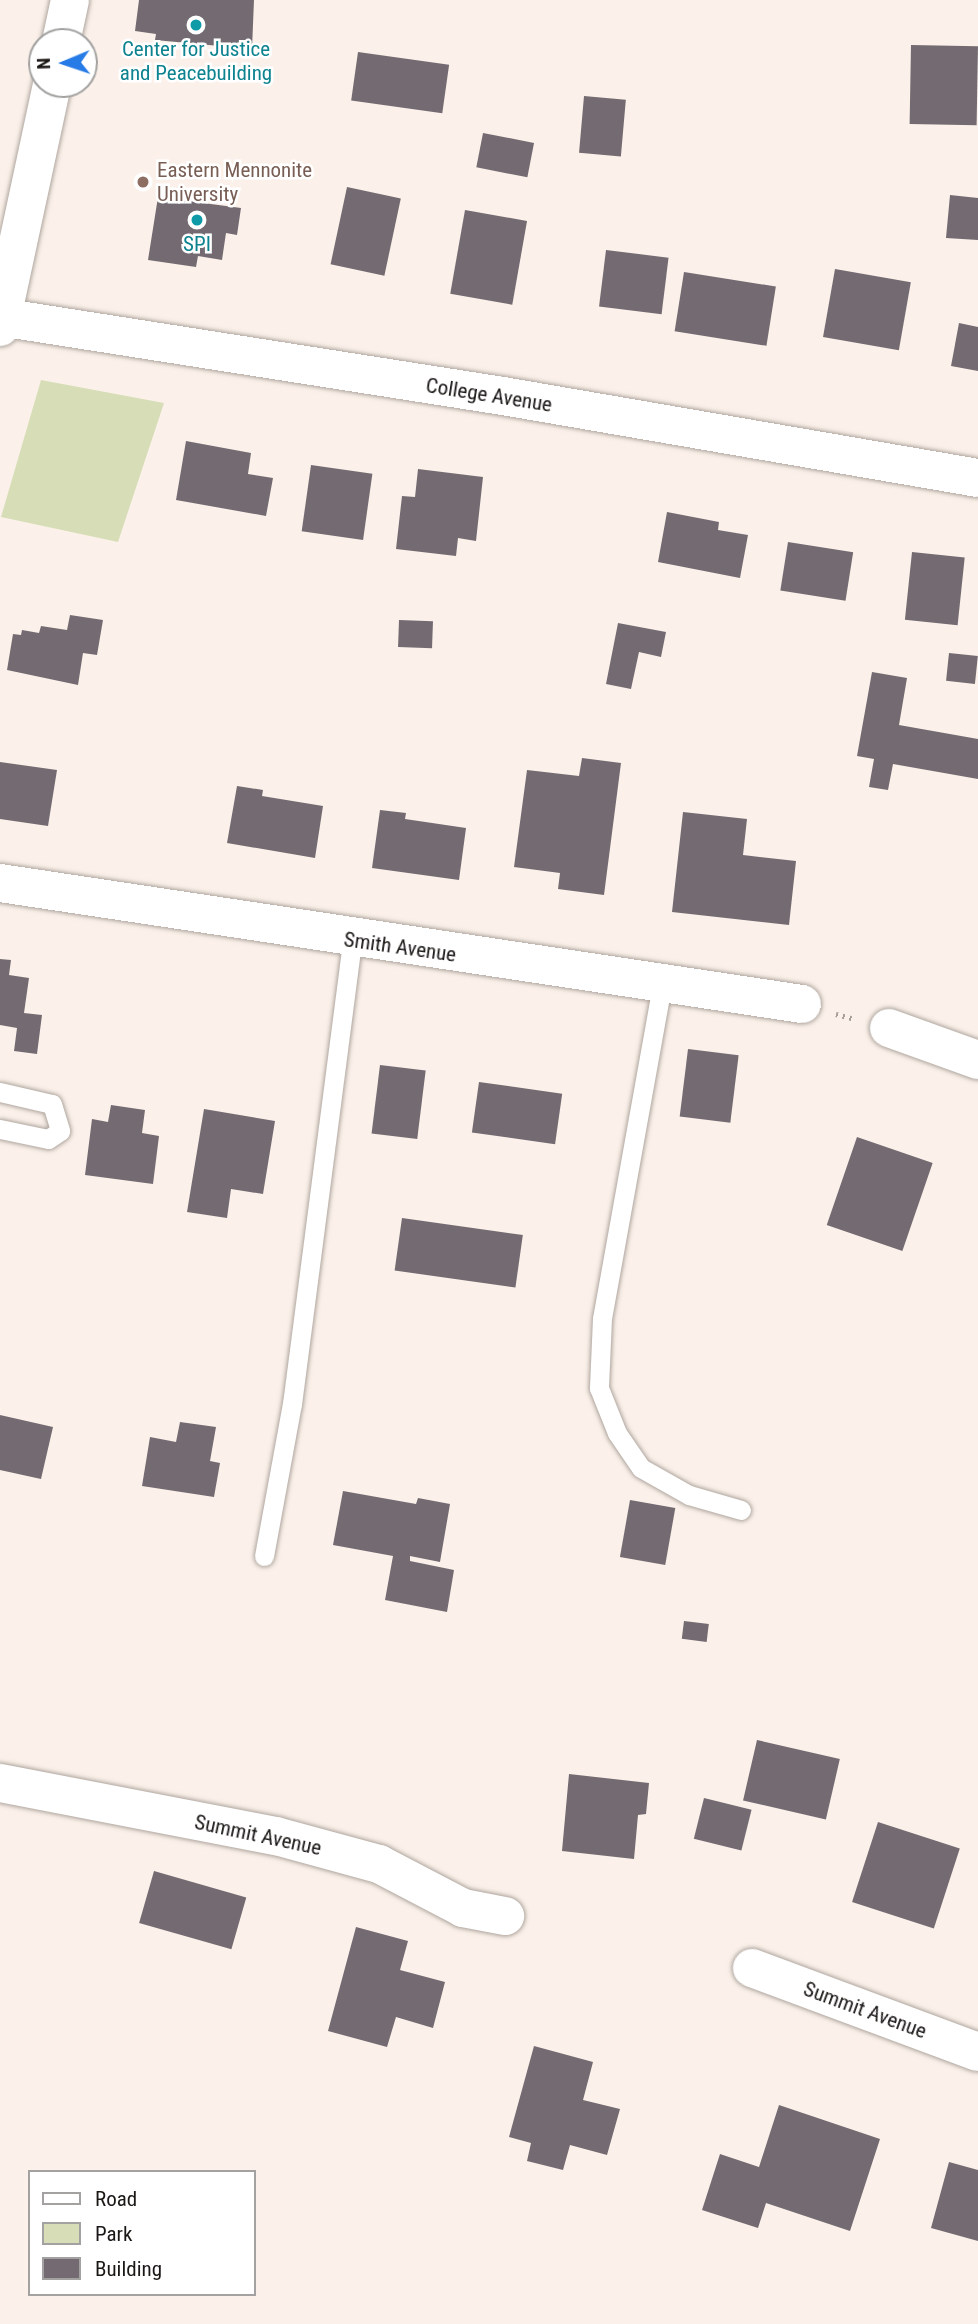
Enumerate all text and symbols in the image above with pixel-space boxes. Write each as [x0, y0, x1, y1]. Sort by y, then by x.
marker: Center for Justice and Peacebuilding [188, 17, 204, 33]
north arrow [28, 28, 98, 98]
place label: Center for Justice and Peacebuilding [120, 36, 272, 86]
text: N [32, 57, 55, 70]
place label: Eastern Mennonite University [157, 157, 312, 207]
marker: Eastern Mennonite University [135, 174, 151, 190]
marker: SPI [189, 212, 205, 228]
place label: SPI [183, 231, 211, 257]
street label: College Avenue [424, 373, 554, 417]
street label: Smith Avenue [342, 927, 458, 967]
street label: Summit Avenue [192, 1809, 324, 1861]
street label: Summit Avenue [800, 1976, 930, 2044]
legend [28, 2170, 256, 2296]
text: Road [95, 2187, 137, 2211]
text: Park [95, 2222, 132, 2246]
text: Building [95, 2257, 162, 2281]

